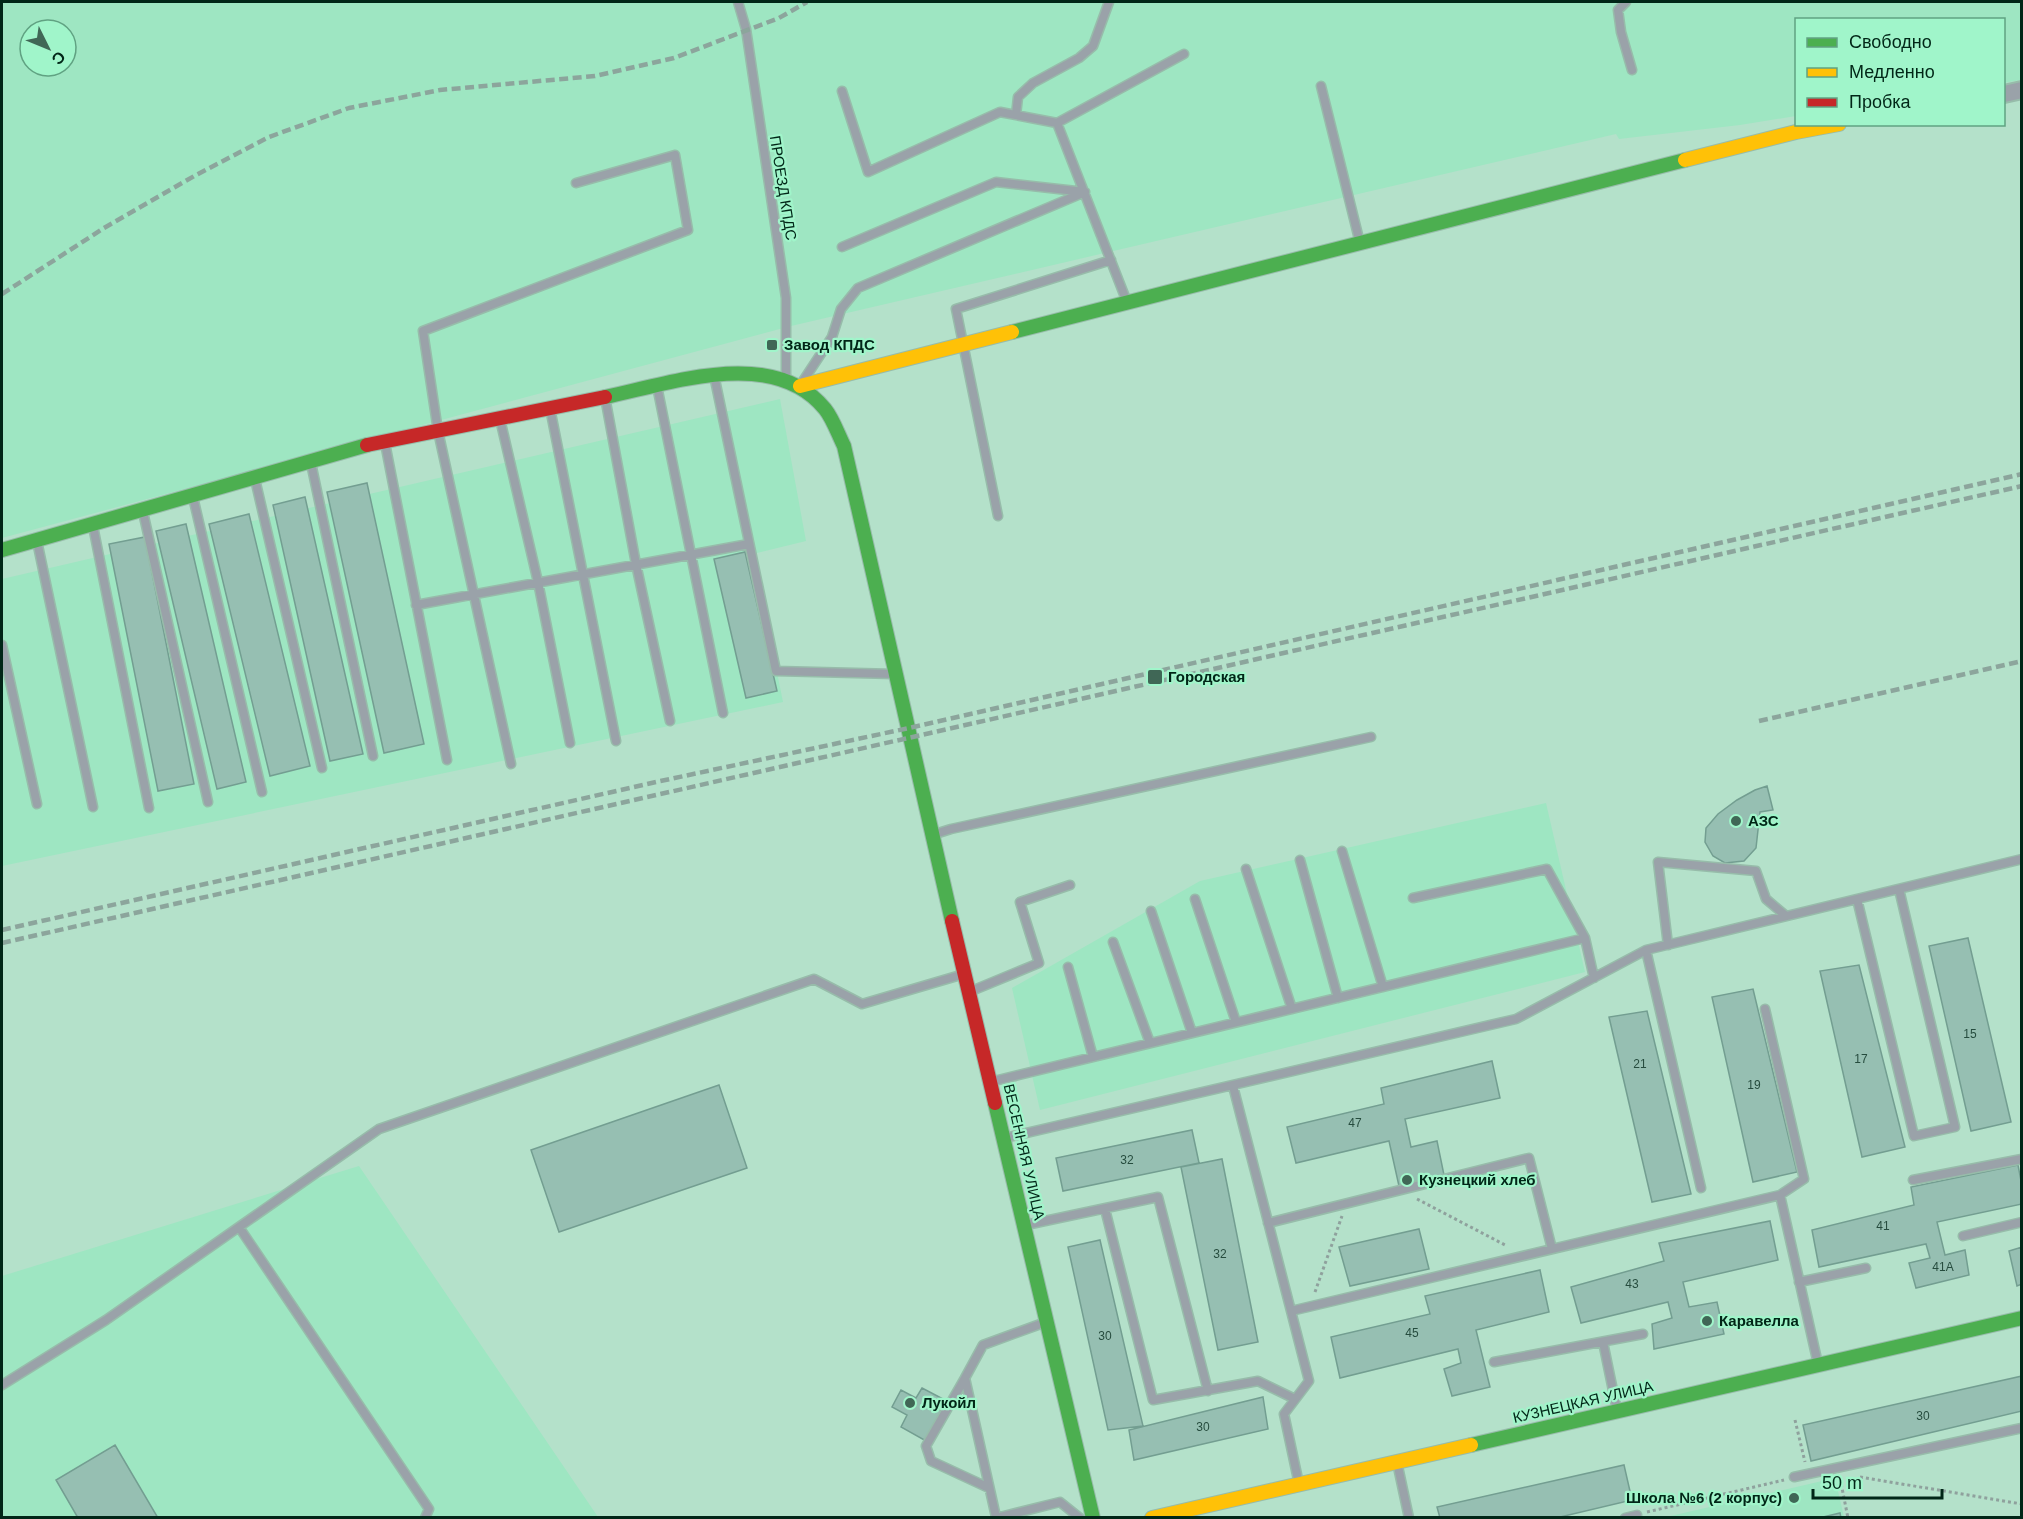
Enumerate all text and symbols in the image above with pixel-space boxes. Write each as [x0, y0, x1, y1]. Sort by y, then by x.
north arrow [18, 18, 78, 78]
legend [1795, 18, 2005, 126]
text: Свободно [1849, 32, 1932, 52]
text: С [48, 48, 69, 68]
text: Медленно [1849, 62, 1935, 82]
text: Пробка [1849, 92, 1912, 112]
street label: ПРОЕЗД КПДС [767, 134, 800, 242]
place label: Завод КПДС [784, 336, 875, 353]
marker: Завод КПДС [765, 338, 779, 352]
marker: Городская [1146, 668, 1164, 686]
place label: Городская [1168, 668, 1245, 685]
place label: АЗС [1748, 812, 1779, 829]
marker: АЗС [1729, 814, 1743, 828]
house number: 15 [1963, 1027, 1977, 1041]
house number: 17 [1854, 1052, 1868, 1066]
house number: 21 [1633, 1057, 1647, 1071]
house number: 19 [1747, 1078, 1761, 1092]
street label: ВЕСЕННЯЯ УЛИЦА [1001, 1082, 1048, 1222]
house number: 47 [1348, 1116, 1362, 1130]
house number: 32 [1120, 1153, 1134, 1167]
place label: Кузнецкий хлеб [1419, 1171, 1536, 1188]
marker: Кузнецкий хлеб [1400, 1173, 1414, 1187]
house number: 41 [1876, 1219, 1890, 1233]
house number: 32 [1213, 1247, 1227, 1261]
house number: 41А [1932, 1260, 1954, 1274]
house number: 43 [1625, 1277, 1639, 1291]
place label: Каравелла [1719, 1312, 1800, 1329]
marker: Каравелла [1700, 1314, 1714, 1328]
house number: 45 [1405, 1326, 1419, 1340]
house number: 30 [1098, 1329, 1112, 1343]
street label: КУЗНЕЦКАЯ УЛИЦА [1511, 1377, 1655, 1426]
place label: Лукойл [922, 1394, 976, 1411]
marker: Лукойл [903, 1396, 917, 1410]
house number: 30 [1916, 1409, 1930, 1423]
house number: 30 [1196, 1420, 1210, 1434]
scale bar [1813, 1462, 1942, 1500]
text: 50 m [1822, 1473, 1862, 1493]
place label: Школа №6 (2 корпус) [1626, 1489, 1782, 1506]
marker: Школа №6 (2 корпус) [1787, 1491, 1801, 1505]

